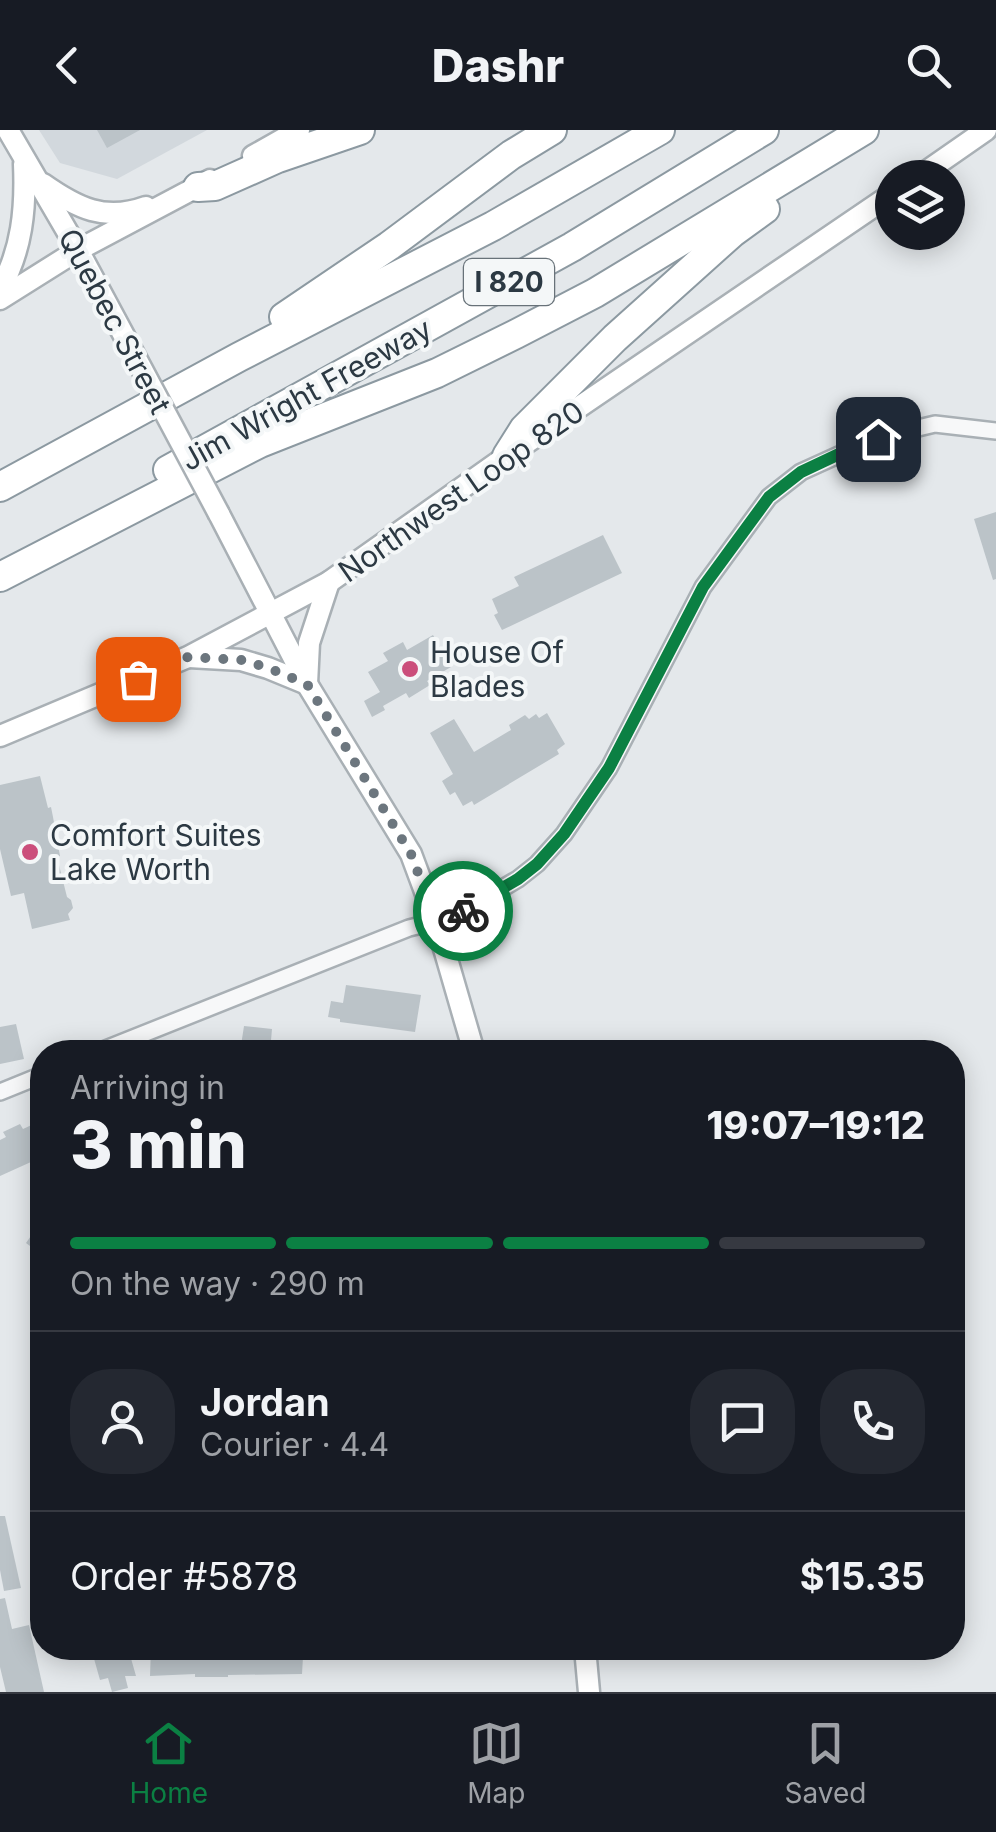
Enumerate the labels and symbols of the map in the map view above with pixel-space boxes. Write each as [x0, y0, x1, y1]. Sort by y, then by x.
street label: Quebec Street [51, 222, 179, 420]
road number: I 820 [464, 259, 554, 305]
street label: Jim Wright Freeway [174, 310, 438, 478]
street label: Northwest Loop 820 [331, 393, 591, 589]
pin [836, 397, 921, 482]
place label: House Of Blades [430, 634, 564, 704]
pin [96, 637, 181, 722]
marker: House Of Blades [399, 658, 421, 680]
place label: Comfort Suites Lake Worth [50, 817, 262, 887]
marker: Comfort Suites Lake Worth [19, 841, 41, 863]
courier [413, 861, 513, 961]

